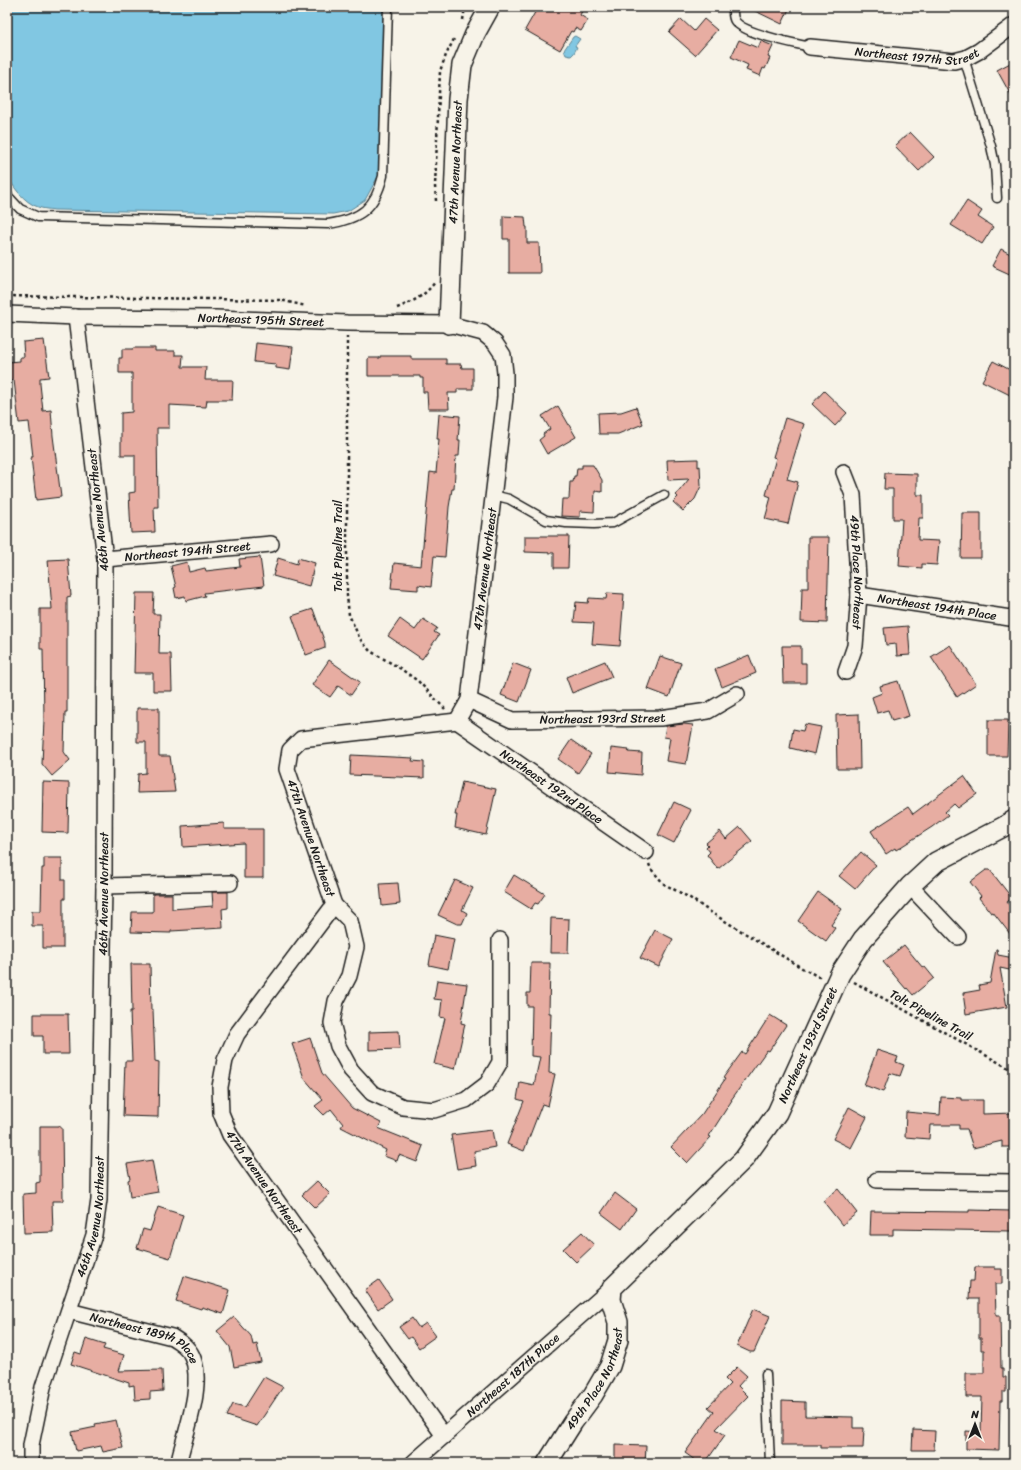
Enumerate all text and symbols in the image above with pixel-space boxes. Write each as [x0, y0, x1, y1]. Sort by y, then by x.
street label: Northeast 197th Street [854, 40, 983, 72]
street label: 47th Avenue Northeast [442, 99, 469, 224]
street label: Northeast 195th Street [198, 307, 325, 333]
street label: 46th Avenue Northeast [80, 446, 115, 573]
street label: Tolt Pipeline Trail [327, 499, 349, 592]
street label: 47th Avenue Northeast [467, 505, 504, 632]
street label: 49th Place Northeast [843, 514, 870, 631]
street label: Northeast 194th Street [124, 535, 252, 568]
street label: Northeast 194th Place [876, 587, 998, 627]
street label: Northeast 193rd Street [540, 706, 667, 731]
street label: Northeast 192nd Place [495, 743, 608, 830]
street label: 47th Avenue Northeast [281, 776, 342, 901]
street label: 46th Avenue Northeast [92, 831, 115, 956]
street label: Northeast 193rd Street [772, 983, 844, 1107]
street label: Tolt Pipeline Trail [885, 983, 977, 1047]
street label: 47th Avenue Northeast [220, 1125, 309, 1240]
street label: 46th Avenue Northeast [69, 1155, 111, 1281]
street label: Northeast 189th Place [88, 1306, 205, 1367]
street label: 49th Place Northeast [559, 1326, 629, 1435]
street label: Northeast 187th Place [461, 1327, 565, 1423]
north arrow [955, 1404, 995, 1444]
text: N [970, 1405, 979, 1424]

